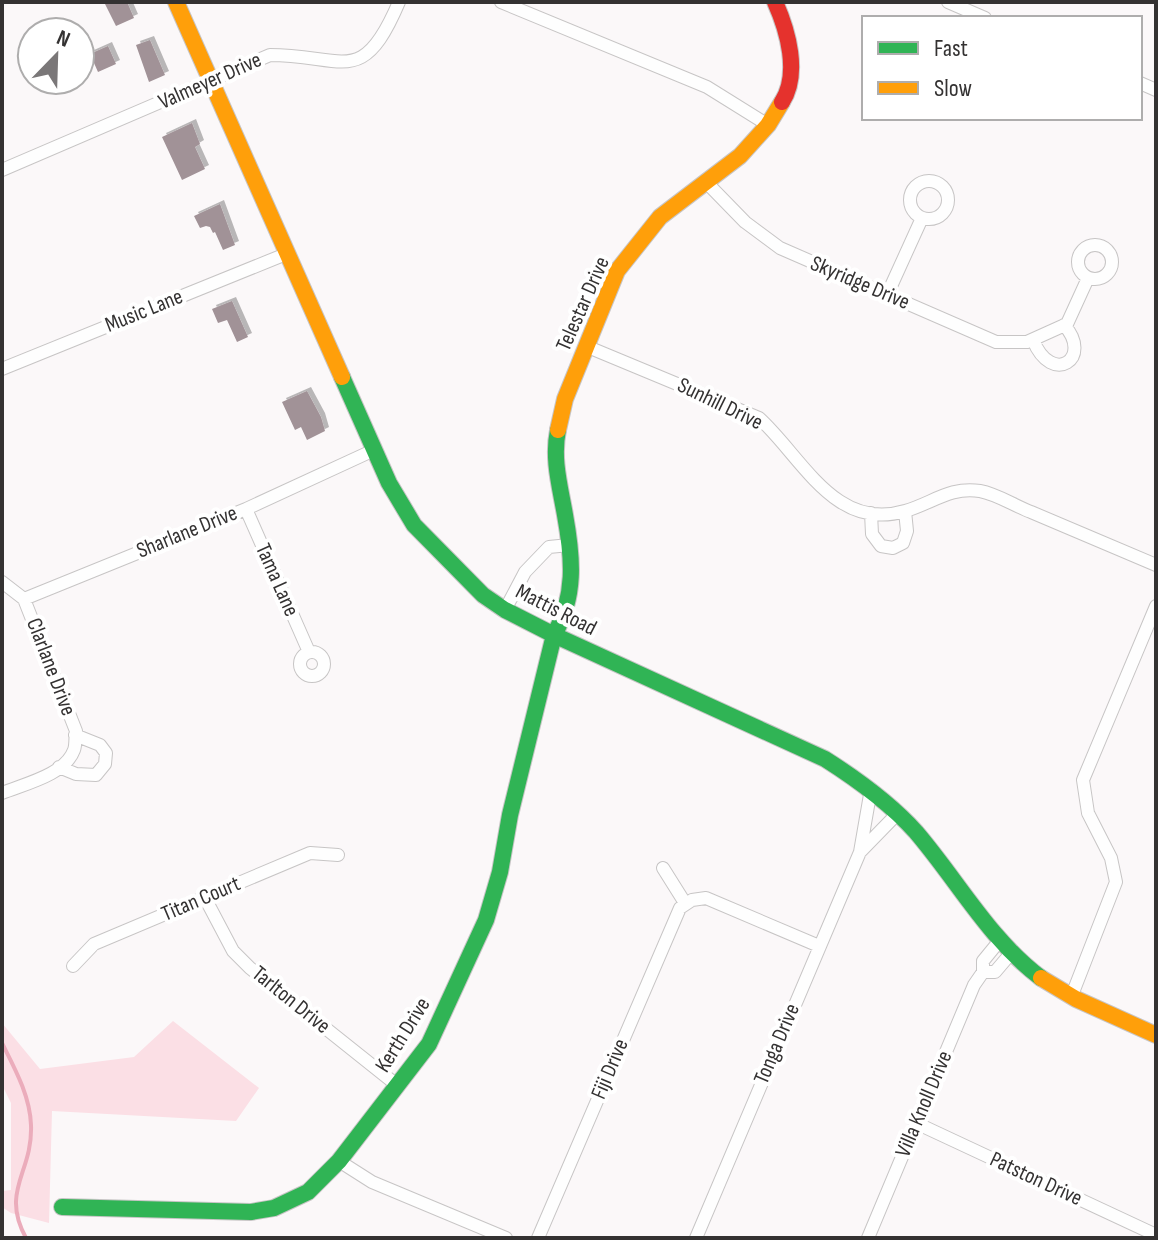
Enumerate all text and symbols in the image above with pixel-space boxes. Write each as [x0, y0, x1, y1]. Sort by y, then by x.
north arrow [16, 16, 96, 96]
legend [862, 16, 1142, 120]
text: N [53, 24, 74, 54]
text: Fast [934, 34, 968, 63]
street label: Valmeyer Drive [154, 46, 266, 116]
text: Slow [934, 74, 972, 103]
street label: Skyridge Drive [806, 250, 914, 316]
street label: Telestar Drive [550, 253, 616, 355]
street label: Music Lane [101, 283, 187, 339]
street label: Sunhill Drive [673, 372, 767, 436]
street label: Sharlane Drive [133, 500, 241, 564]
street label: Tama Lane [249, 539, 305, 621]
street label: Mattis Road [511, 578, 601, 642]
street label: Clarlane Drive [20, 614, 82, 720]
street label: Titan Court [157, 870, 245, 928]
street label: Tarlton Drive [246, 960, 336, 1040]
street label: Kerth Drive [370, 993, 436, 1077]
street label: Tonga Drive [748, 1000, 806, 1088]
street label: Fiji Drive [585, 1035, 635, 1103]
street label: Villa Knoll Drive [890, 1047, 958, 1161]
street label: Patston Drive [985, 1146, 1087, 1212]

